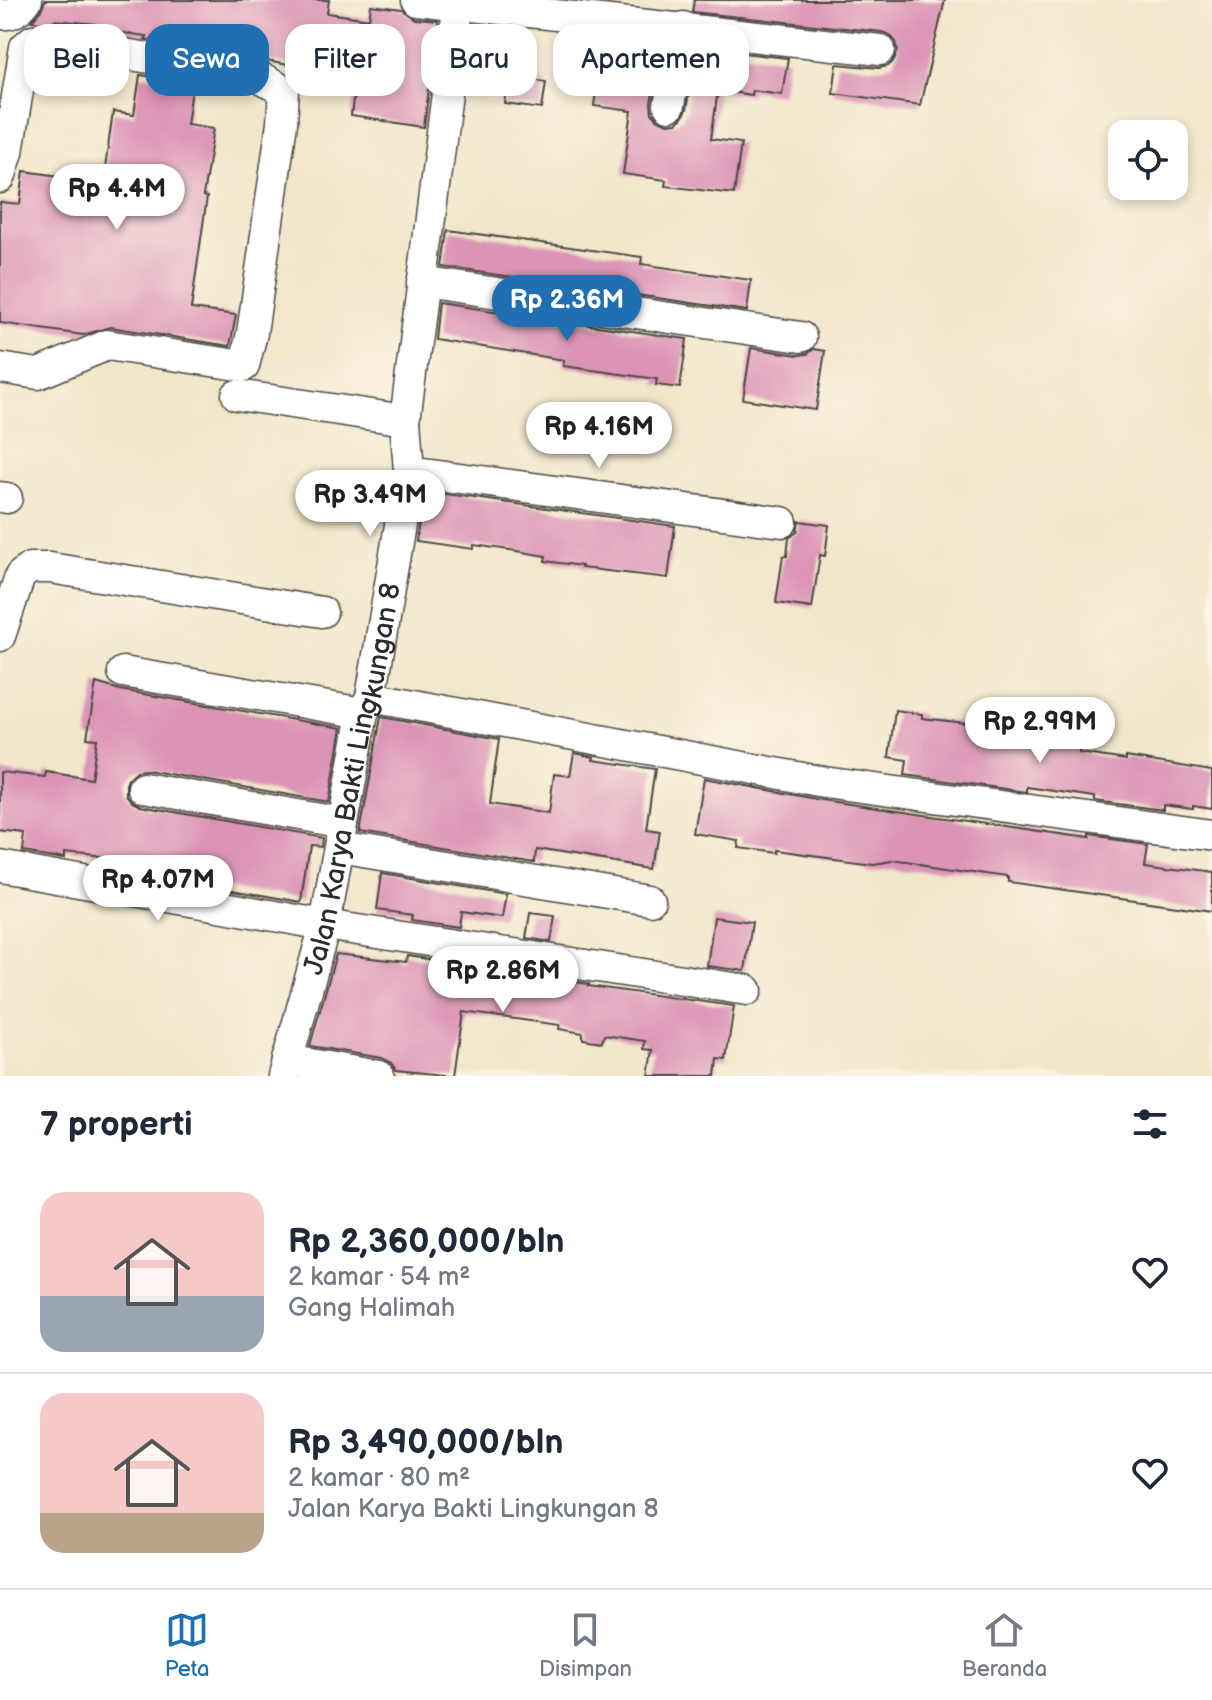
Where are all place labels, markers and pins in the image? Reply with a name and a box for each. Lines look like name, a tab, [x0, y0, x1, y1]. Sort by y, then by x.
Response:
pin: Rp 4.4M	[43, 164, 191, 232]
pin: Rp 2.36M	[484, 275, 650, 343]
pin: Rp 4.16M	[516, 402, 682, 470]
pin: Rp 3.49M	[287, 470, 453, 538]
pin: Rp 2.99M	[957, 697, 1123, 765]
pin: Rp 4.07M	[75, 855, 241, 923]
pin: Rp 2.86M	[420, 946, 586, 1014]

